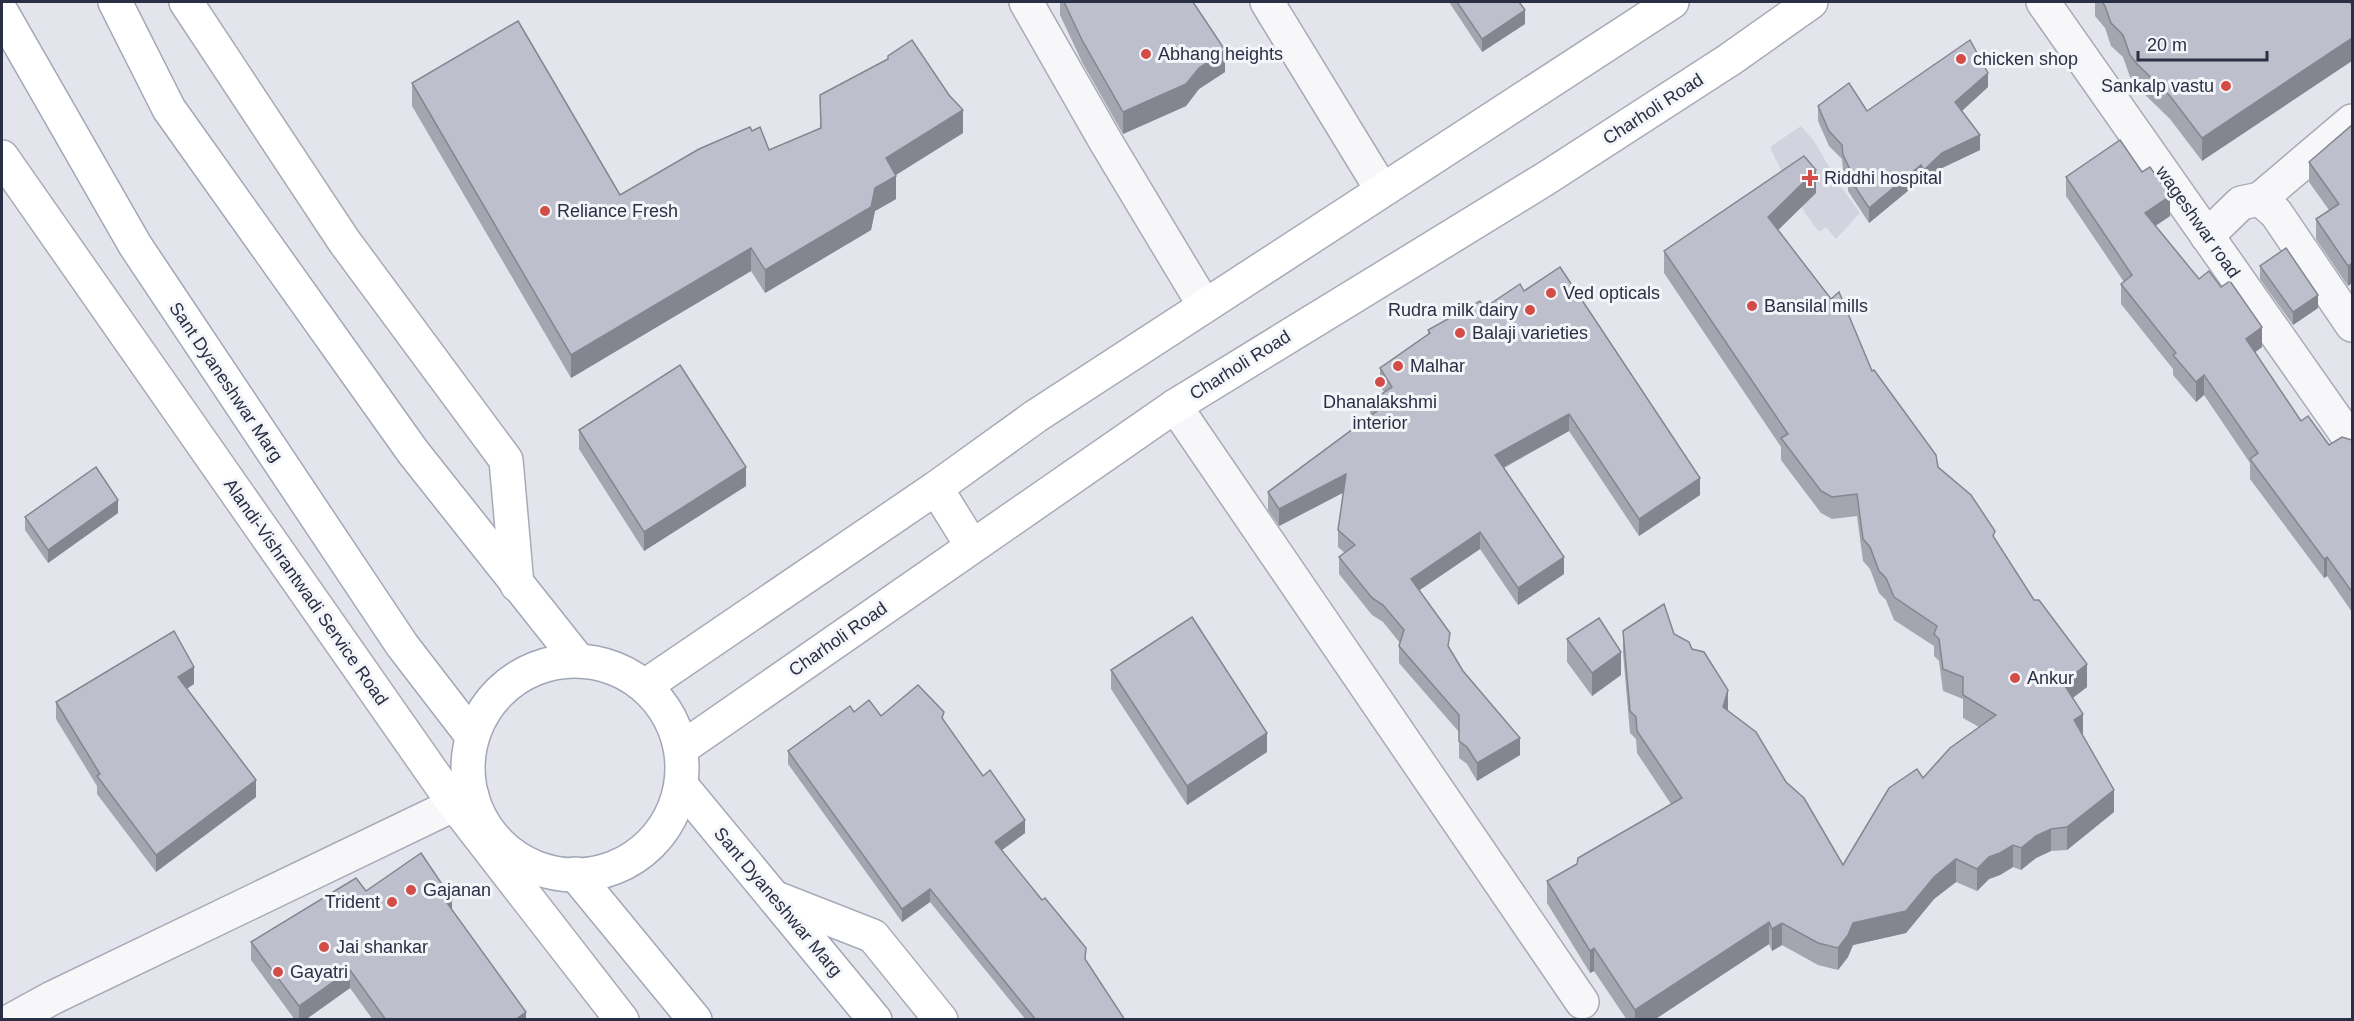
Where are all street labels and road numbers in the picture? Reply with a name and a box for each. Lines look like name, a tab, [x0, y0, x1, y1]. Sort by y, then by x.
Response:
street label: Charholi Road	[1599, 69, 1707, 149]
street label: wageshwar road	[2151, 161, 2244, 282]
street label: Sant Dyaneshwar Marg	[165, 298, 287, 466]
street label: Charholi Road	[1186, 326, 1294, 404]
street label: Alandi-Vishrantwadi Service Road	[220, 475, 392, 709]
street label: Charholi Road	[785, 598, 891, 680]
street label: Sant Dyaneshwar Marg	[710, 824, 846, 980]

